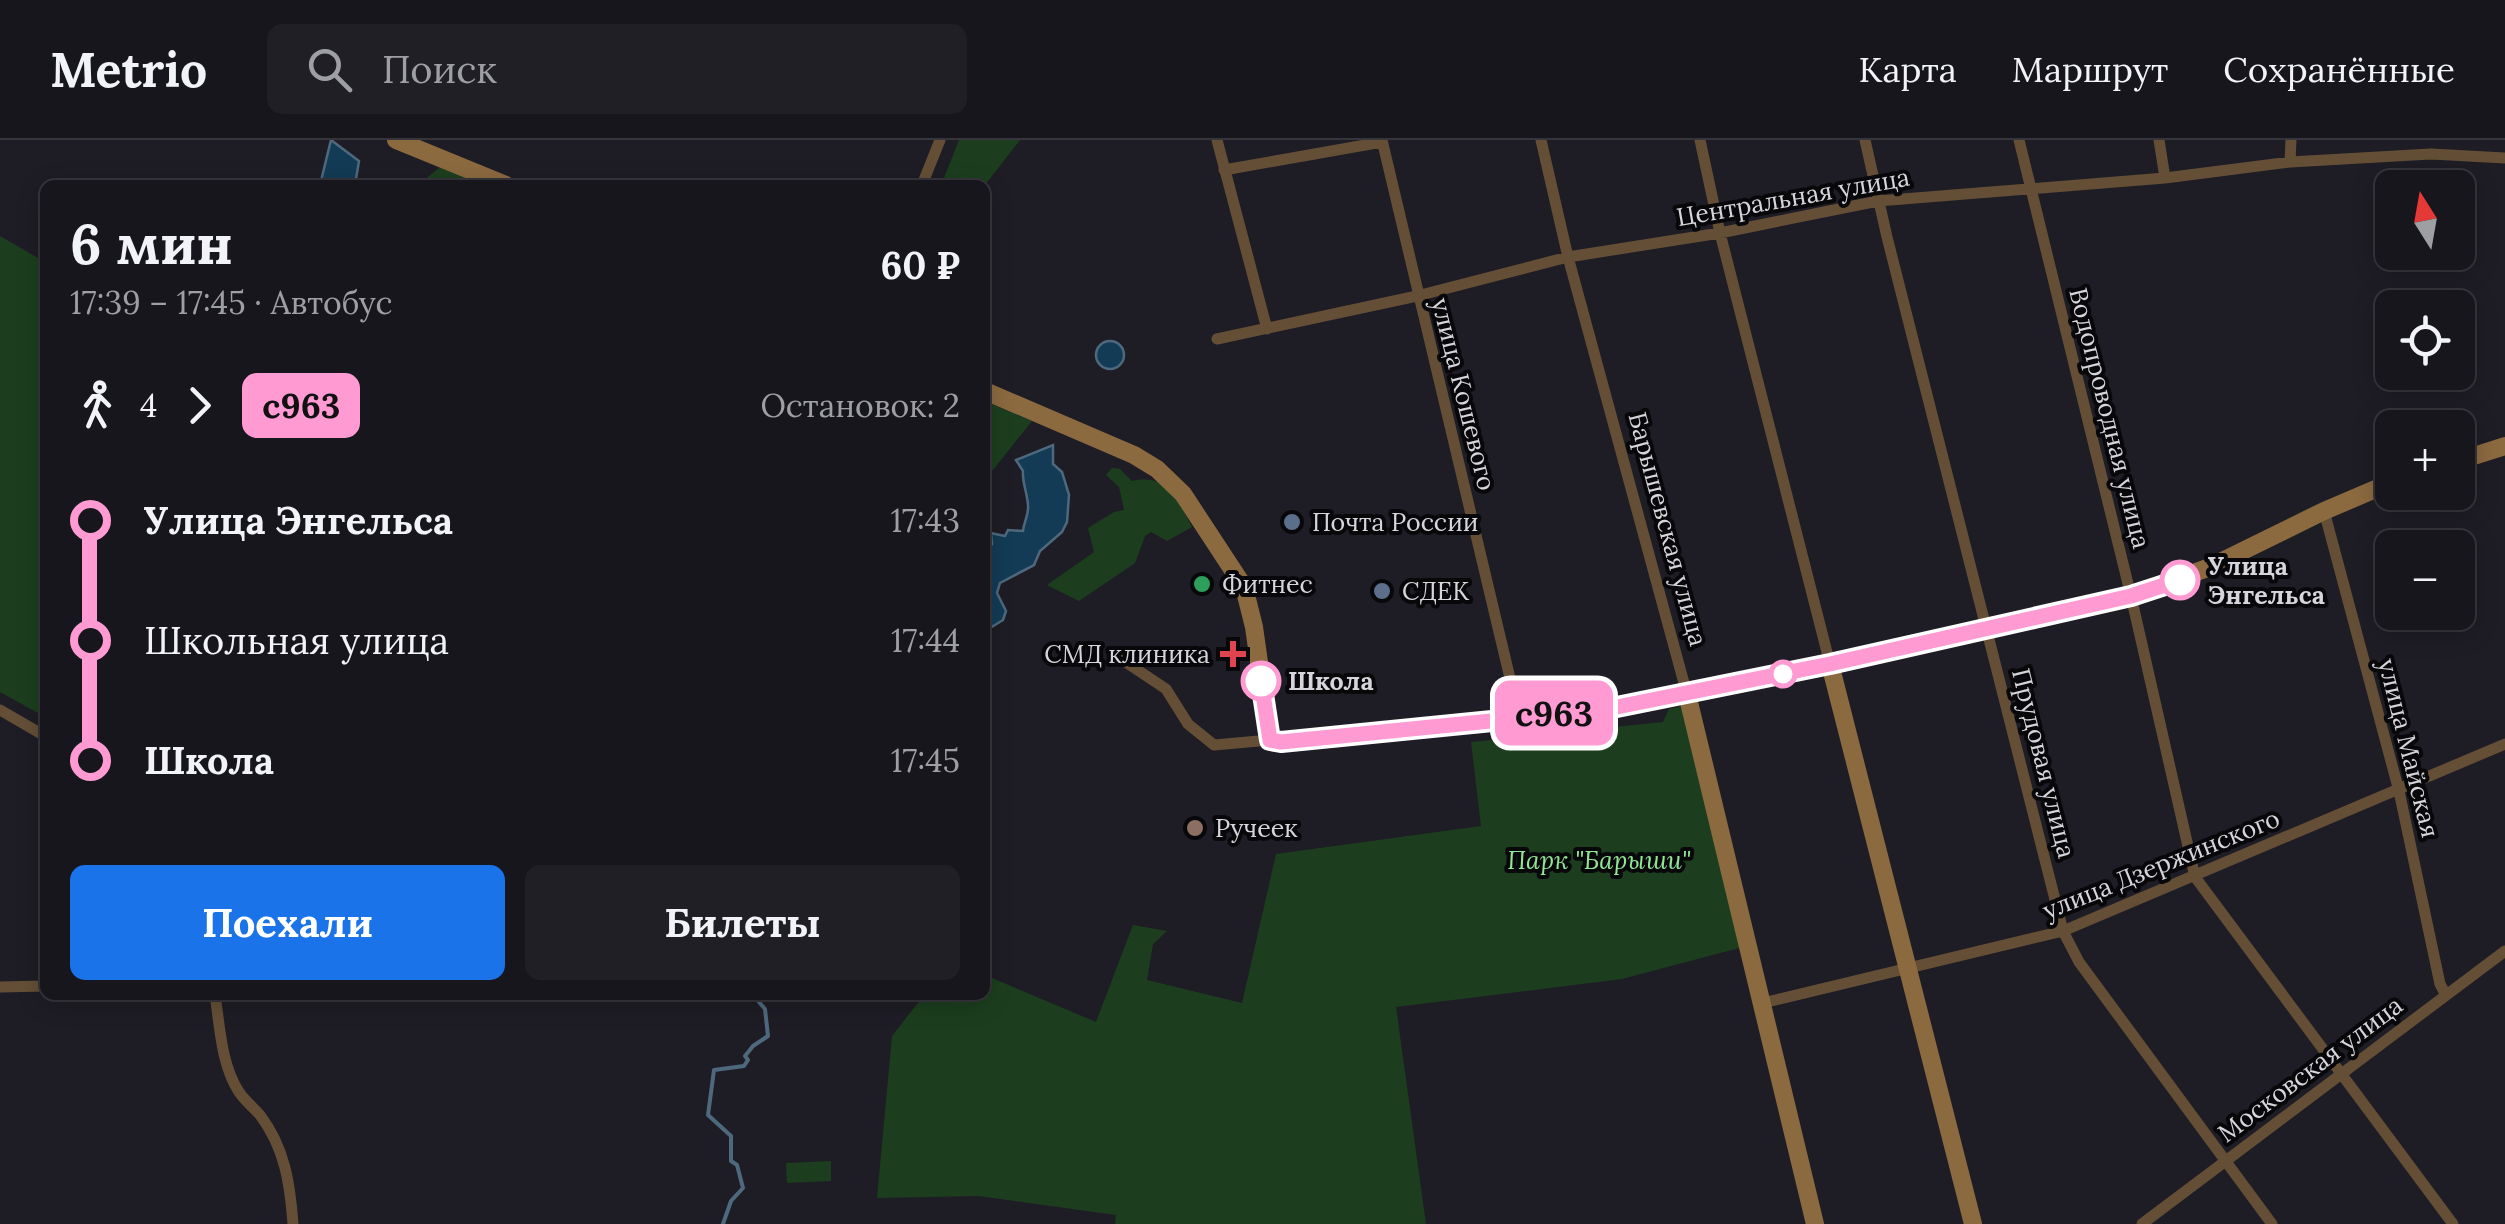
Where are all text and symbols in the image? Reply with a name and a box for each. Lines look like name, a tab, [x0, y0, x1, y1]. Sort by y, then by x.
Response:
search box	[267, 24, 967, 114]
text: Metrio	[50, 39, 207, 100]
icon: search	[302, 42, 357, 97]
text: Поиск	[382, 45, 497, 93]
text: Карта	[1859, 47, 1957, 92]
text: Маршрут	[2012, 47, 2168, 92]
text: Сохранённые	[2223, 47, 2455, 92]
street label: Центральная улица	[1674, 161, 1912, 233]
north arrow	[2375, 170, 2475, 270]
map controls	[2375, 170, 2475, 630]
text: 6 мин	[70, 209, 233, 279]
text: 60 ₽	[880, 241, 960, 289]
text: 17:39 – 17:45 · Автобус	[70, 282, 392, 323]
street label: Водопроводная улица	[2062, 284, 2158, 552]
button: locate	[2375, 290, 2475, 390]
street label: улица Кошевого	[1425, 294, 1503, 494]
icon: walk	[70, 378, 125, 433]
icon: forward	[172, 378, 227, 433]
text: с963	[262, 383, 340, 428]
text: 4	[140, 385, 157, 426]
text: Остановок: 2	[761, 385, 960, 426]
street label: Барышевская улица	[1621, 408, 1715, 650]
button: +	[2375, 410, 2475, 510]
text: Улица Энгельса	[144, 496, 453, 544]
text: 17:43	[890, 500, 960, 541]
place label: Почта России	[1312, 506, 1479, 538]
marker: Почта России	[1281, 511, 1303, 533]
button: −	[2375, 530, 2475, 630]
place label: Улица Энгельса	[2208, 550, 2325, 611]
marker: Улица Энгельса	[2161, 561, 2199, 599]
place label: Фитнес	[1222, 568, 1313, 600]
marker: Фитнес	[1191, 573, 1213, 595]
place label: СДЕК	[1402, 575, 1469, 607]
marker: СДЕК	[1371, 580, 1393, 602]
text: Школьная улица	[144, 616, 449, 664]
text: 17:44	[891, 620, 960, 661]
place label: СМД клиника	[1044, 638, 1210, 670]
marker: СМД клиника	[1220, 641, 1246, 667]
street label: улица Майская	[2371, 655, 2447, 841]
unlabelled marker	[1770, 661, 1796, 687]
marker: Школа	[1242, 662, 1280, 700]
place label: Школа	[1288, 665, 1373, 697]
street label: Прудовая улица	[2005, 665, 2083, 861]
line badge: с963	[1484, 680, 1624, 746]
text: с963	[1515, 691, 1593, 736]
text: Школа	[144, 736, 274, 784]
text: 17:45	[891, 740, 960, 781]
street label: улица Дзержинского	[2038, 802, 2284, 926]
place label: Ручеек	[1215, 812, 1298, 844]
marker: Ручеек	[1184, 817, 1206, 839]
park label: Парк "Барыши"	[1507, 844, 1691, 876]
button: Поехали	[70, 865, 505, 980]
button: Билеты	[525, 865, 960, 980]
street label: Московская улица	[2211, 989, 2409, 1149]

